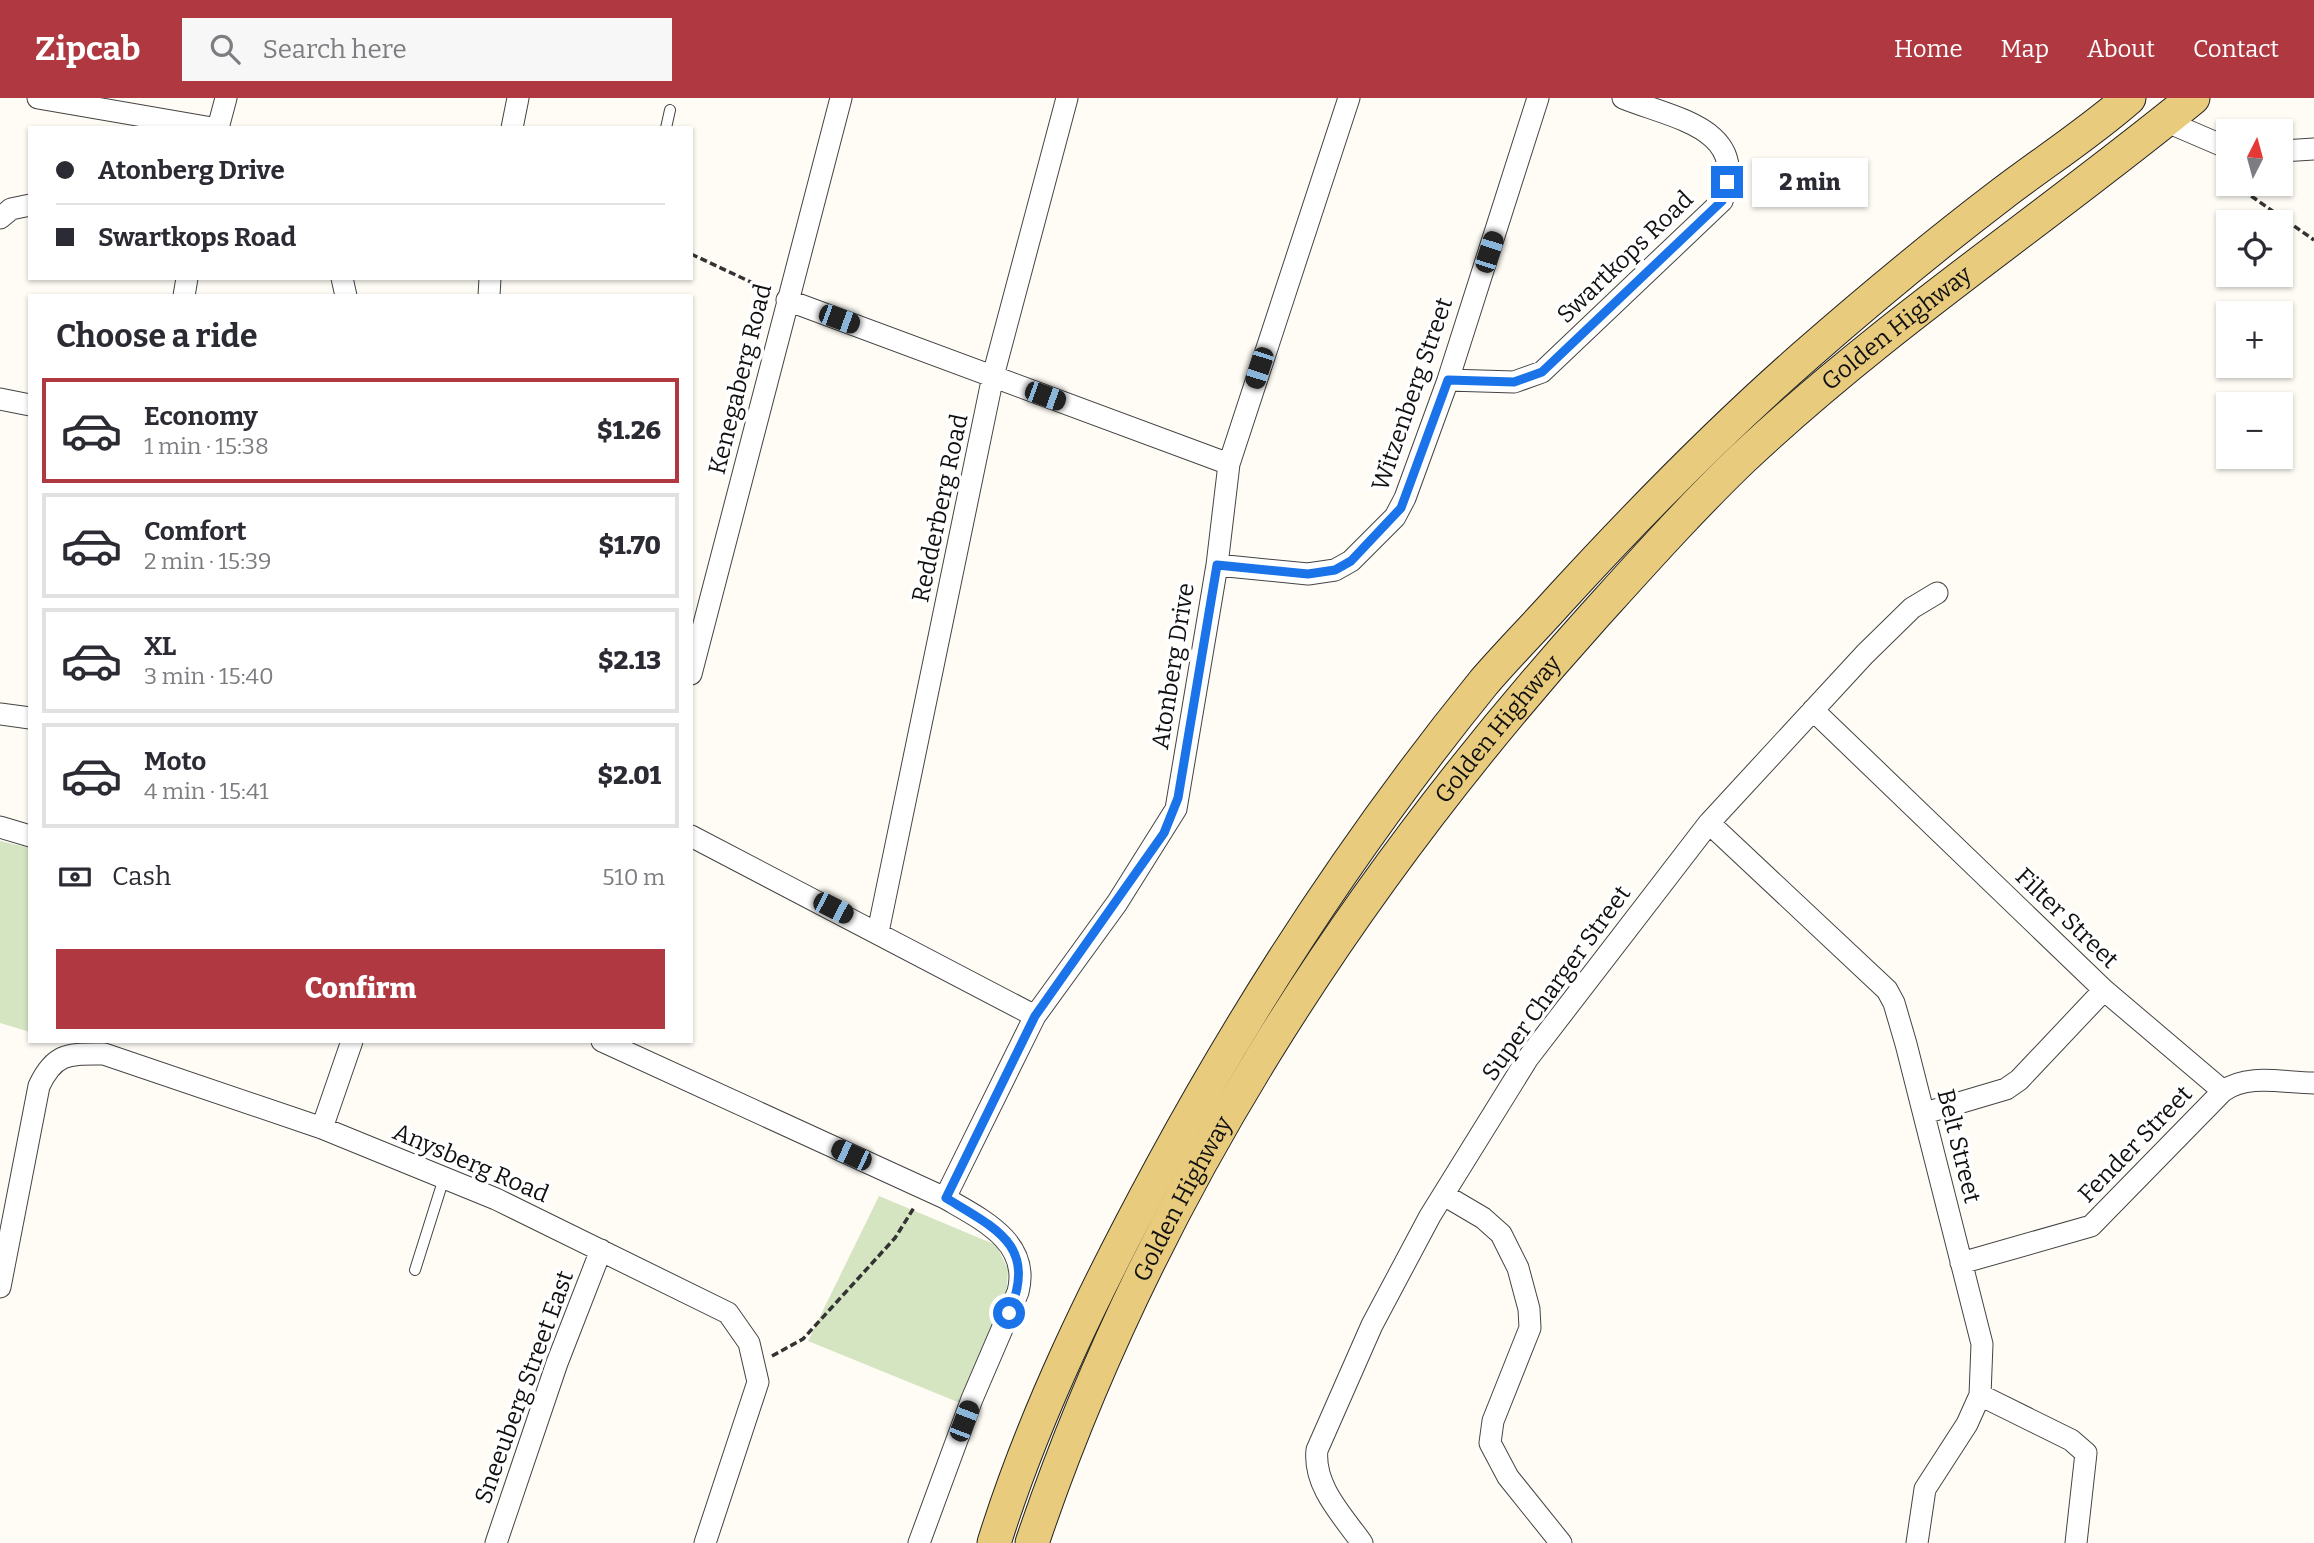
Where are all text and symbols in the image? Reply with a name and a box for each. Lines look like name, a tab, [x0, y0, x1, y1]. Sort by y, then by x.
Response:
search box	[182, 18, 672, 81]
text: Zipcab	[35, 29, 140, 69]
icon: search	[206, 30, 244, 68]
text: Search here	[262, 34, 407, 65]
text: Home	[1894, 35, 1963, 63]
text: Map	[2001, 35, 2049, 63]
text: About	[2087, 35, 2155, 63]
text: Contact	[2193, 35, 2279, 63]
north arrow	[2216, 119, 2292, 196]
map controls	[2216, 119, 2293, 469]
text: Atonberg Drive	[98, 155, 285, 186]
callout: 2 min	[1752, 158, 1867, 206]
route end	[1711, 166, 1743, 198]
text: 2 min	[1779, 168, 1841, 196]
street label: Swartkops Road	[1551, 185, 1699, 329]
button: locate	[2216, 210, 2293, 287]
text: Swartkops Road	[98, 222, 296, 253]
car	[1473, 229, 1506, 275]
street label: Golden Highway	[1816, 260, 1977, 396]
street label: Kenegaberg Road	[703, 281, 777, 477]
street label: Witzenberg Street	[1366, 293, 1458, 494]
button: +	[2216, 301, 2293, 378]
car	[816, 302, 863, 336]
text: Choose a ride	[56, 317, 257, 355]
car	[1243, 345, 1276, 391]
car	[1022, 379, 1069, 413]
button: −	[2216, 392, 2293, 469]
icon: car	[60, 399, 123, 462]
text: Economy	[144, 401, 258, 432]
street label: Redderberg Road	[906, 411, 974, 605]
text: $1.26	[597, 415, 661, 446]
text: 1 min · 15:38	[144, 432, 269, 460]
icon: car	[60, 514, 123, 577]
text: Comfort	[144, 516, 247, 547]
text: $1.70	[599, 530, 661, 561]
text: 2 min · 15:39	[144, 547, 272, 575]
street label: Atonberg Drive	[1146, 581, 1200, 751]
icon: car	[60, 629, 123, 692]
text: XL	[144, 631, 176, 662]
text: $2.13	[598, 645, 661, 676]
street label: Golden Highway	[1429, 649, 1567, 809]
text: 3 min · 15:40	[144, 662, 274, 690]
icon: car	[60, 744, 123, 807]
text: Moto	[144, 746, 206, 777]
text: $2.01	[597, 760, 661, 791]
text: 4 min · 15:41	[144, 777, 269, 805]
icon: cash	[56, 858, 94, 896]
text: Cash	[112, 861, 171, 892]
street label: Filter Street	[2010, 862, 2124, 974]
text: 510 m	[602, 863, 665, 891]
street label: Super Charger Street	[1476, 880, 1636, 1086]
car	[810, 889, 857, 927]
button: Confirm	[56, 949, 665, 1029]
street label: Fender Street	[2072, 1080, 2198, 1208]
street label: Belt Street	[1931, 1086, 1987, 1206]
street label: Golden Highway	[1127, 1111, 1238, 1286]
street label: Anysberg Road	[389, 1118, 553, 1208]
car	[828, 1137, 875, 1173]
street label: Sneeuberg Street East	[469, 1267, 579, 1507]
route start	[993, 1297, 1025, 1329]
car	[947, 1398, 982, 1444]

